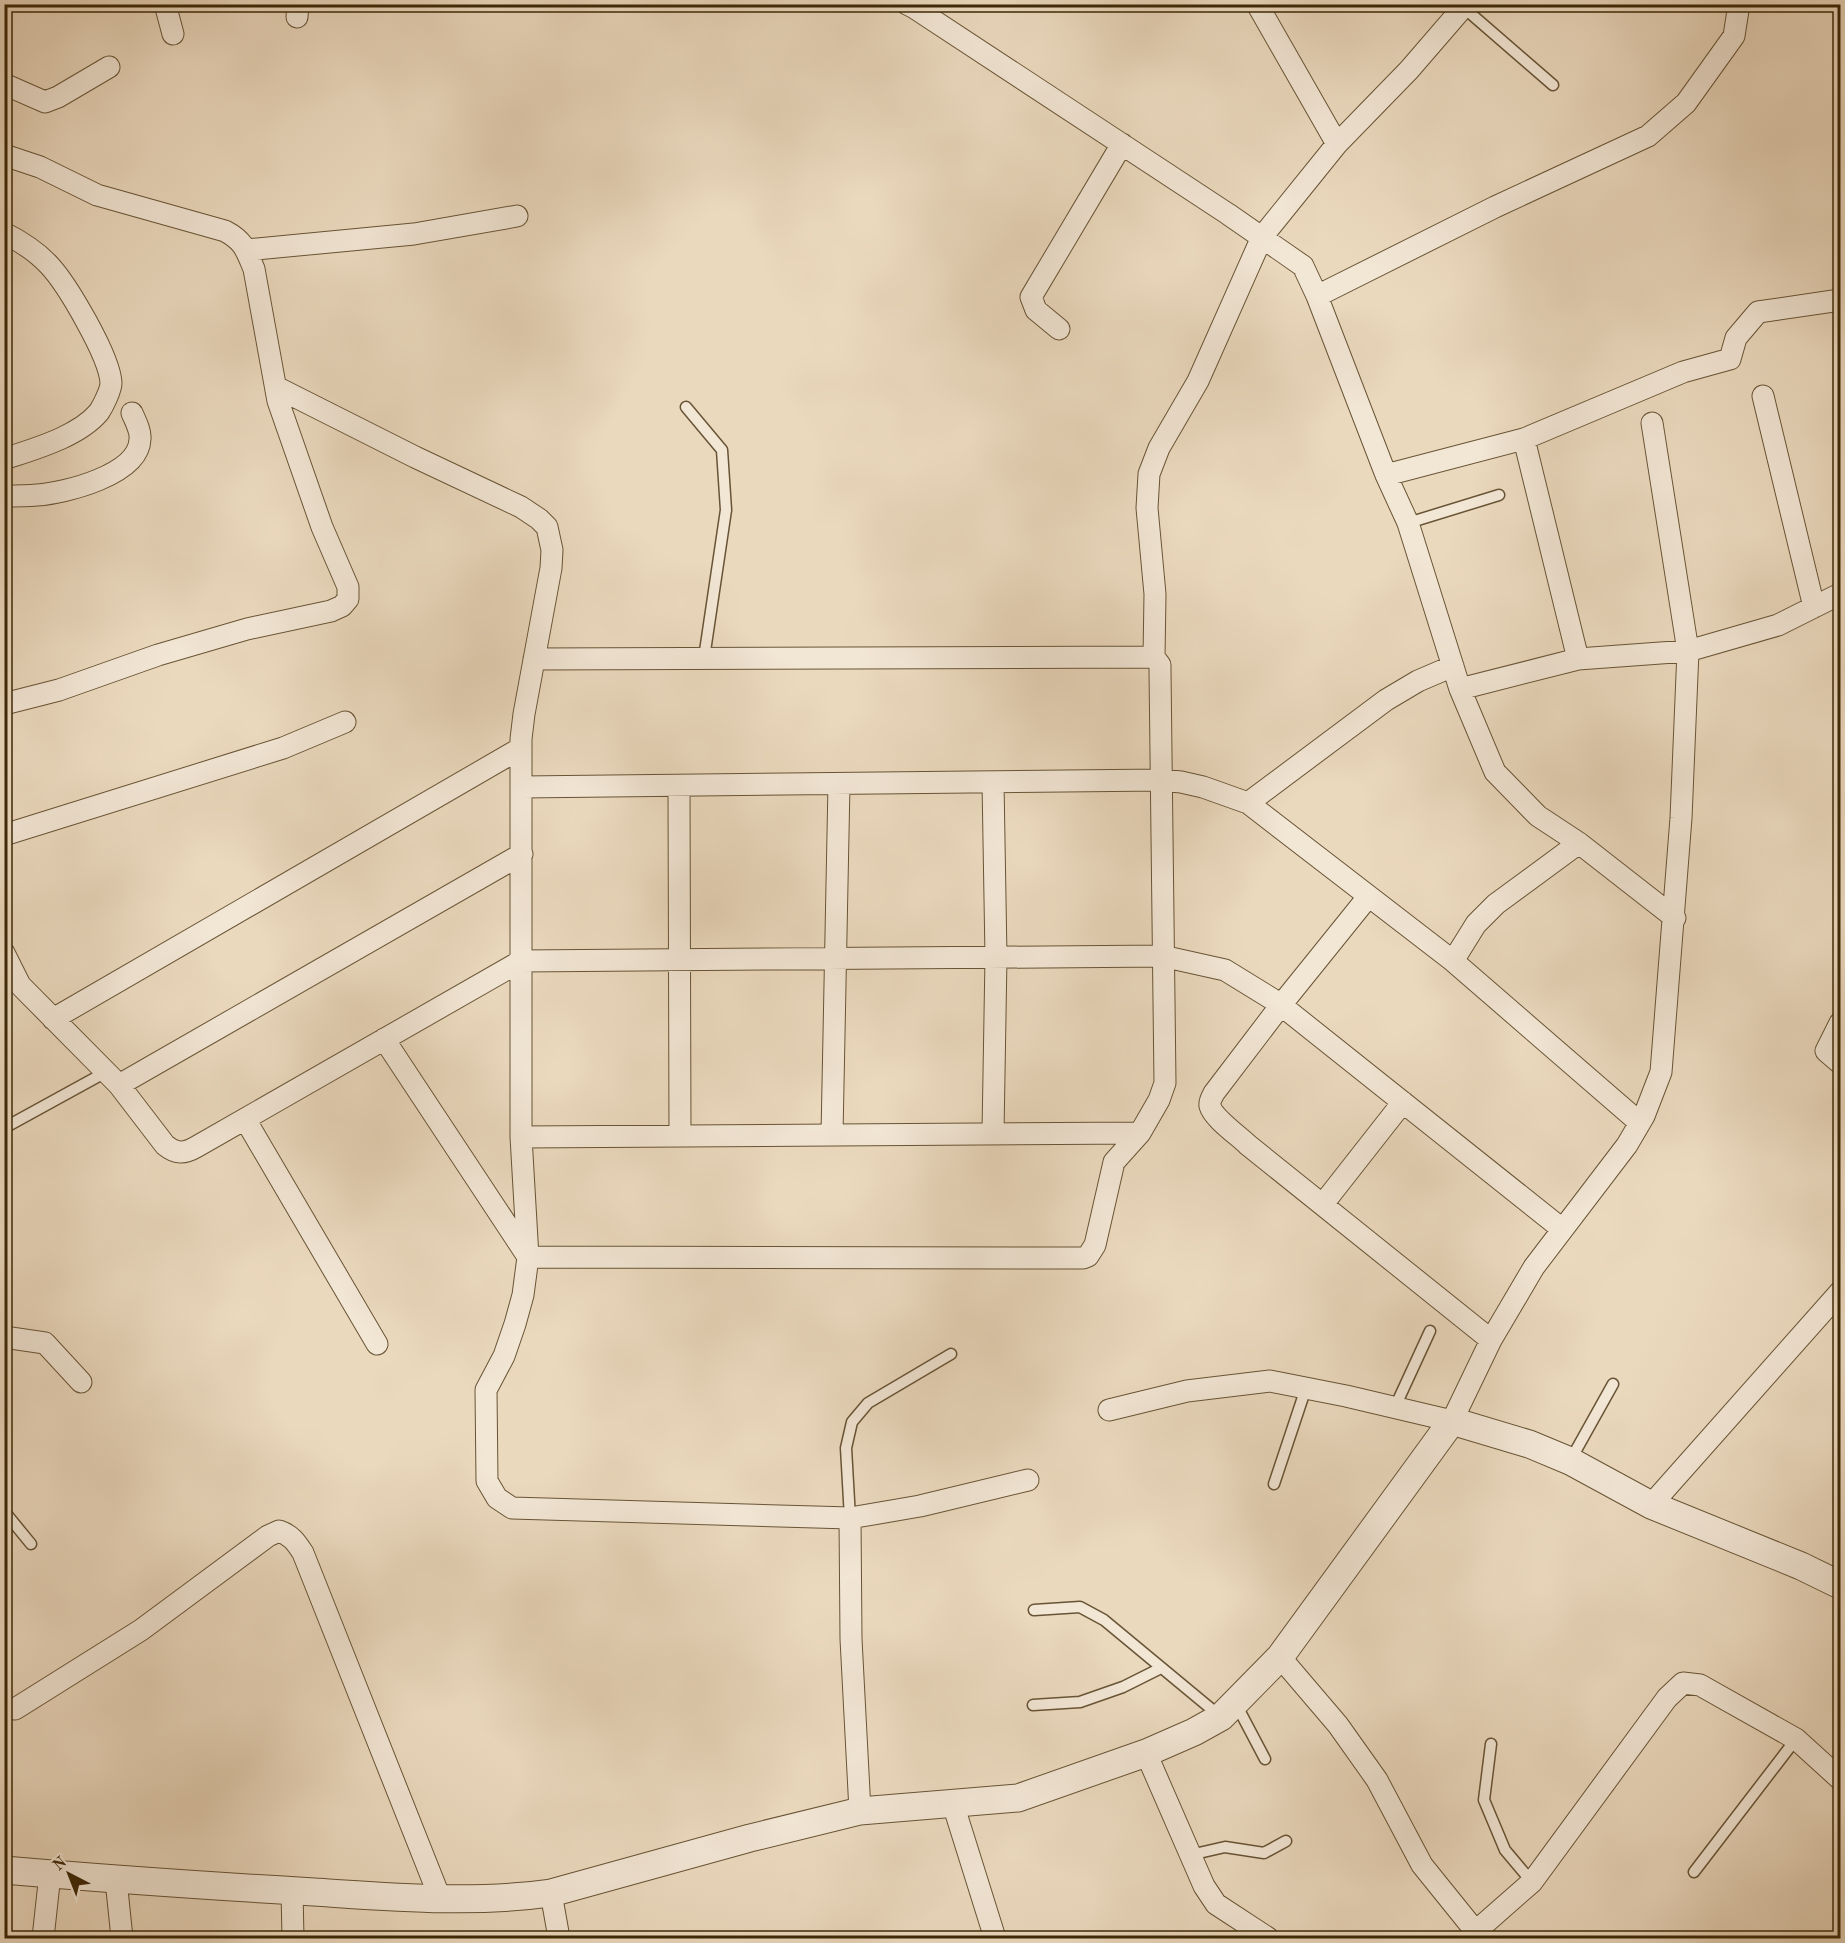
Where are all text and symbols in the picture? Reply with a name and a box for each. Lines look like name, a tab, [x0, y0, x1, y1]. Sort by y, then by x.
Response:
north arrow	[39, 1844, 99, 1904]
text: N	[50, 1854, 71, 1874]

